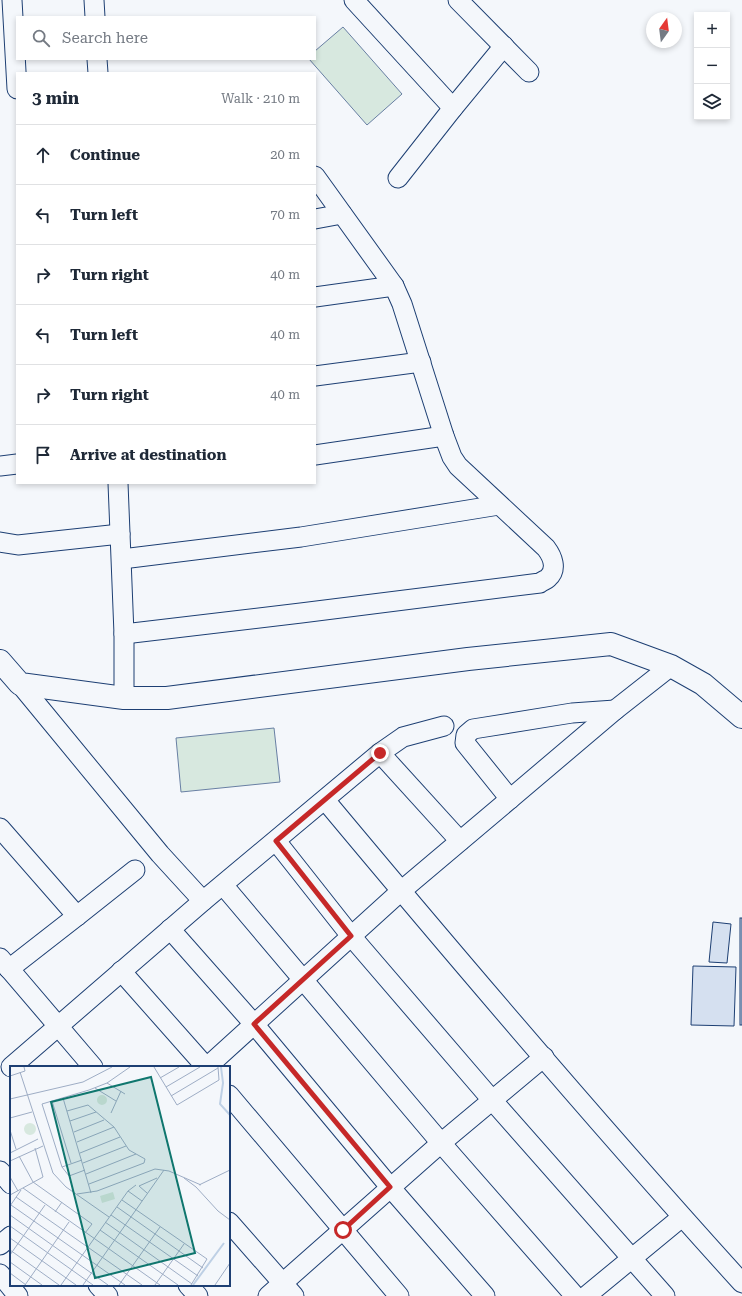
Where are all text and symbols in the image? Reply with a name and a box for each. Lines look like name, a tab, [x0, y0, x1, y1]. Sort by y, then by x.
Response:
north arrow	[646, 12, 682, 48]
map controls	[694, 12, 730, 120]
button: +	[694, 12, 730, 48]
search box	[16, 16, 316, 60]
icon: search	[30, 27, 52, 49]
text: Search here	[62, 29, 148, 47]
button: −	[694, 48, 730, 84]
button: layers	[694, 84, 730, 120]
text: 3 min	[32, 88, 79, 108]
text: Walk · 210 m	[221, 91, 300, 106]
icon: ahead	[32, 144, 54, 166]
text: Continue	[70, 146, 140, 164]
text: 20 m	[270, 147, 300, 162]
icon: left	[32, 204, 54, 226]
text: Turn left	[70, 206, 138, 224]
text: 70 m	[270, 207, 300, 222]
icon: right	[32, 264, 54, 286]
text: Turn right	[70, 266, 149, 284]
text: 40 m	[270, 267, 300, 282]
icon: left	[32, 324, 54, 346]
text: Turn left	[70, 326, 138, 344]
text: 40 m	[270, 327, 300, 342]
icon: right	[32, 384, 54, 406]
text: Turn right	[70, 386, 149, 404]
text: 40 m	[270, 387, 300, 402]
icon: arrive	[32, 444, 54, 466]
text: Arrive at destination	[70, 446, 226, 464]
route end	[371, 744, 389, 762]
inset map	[10, 1066, 230, 1286]
route start	[334, 1221, 352, 1239]

